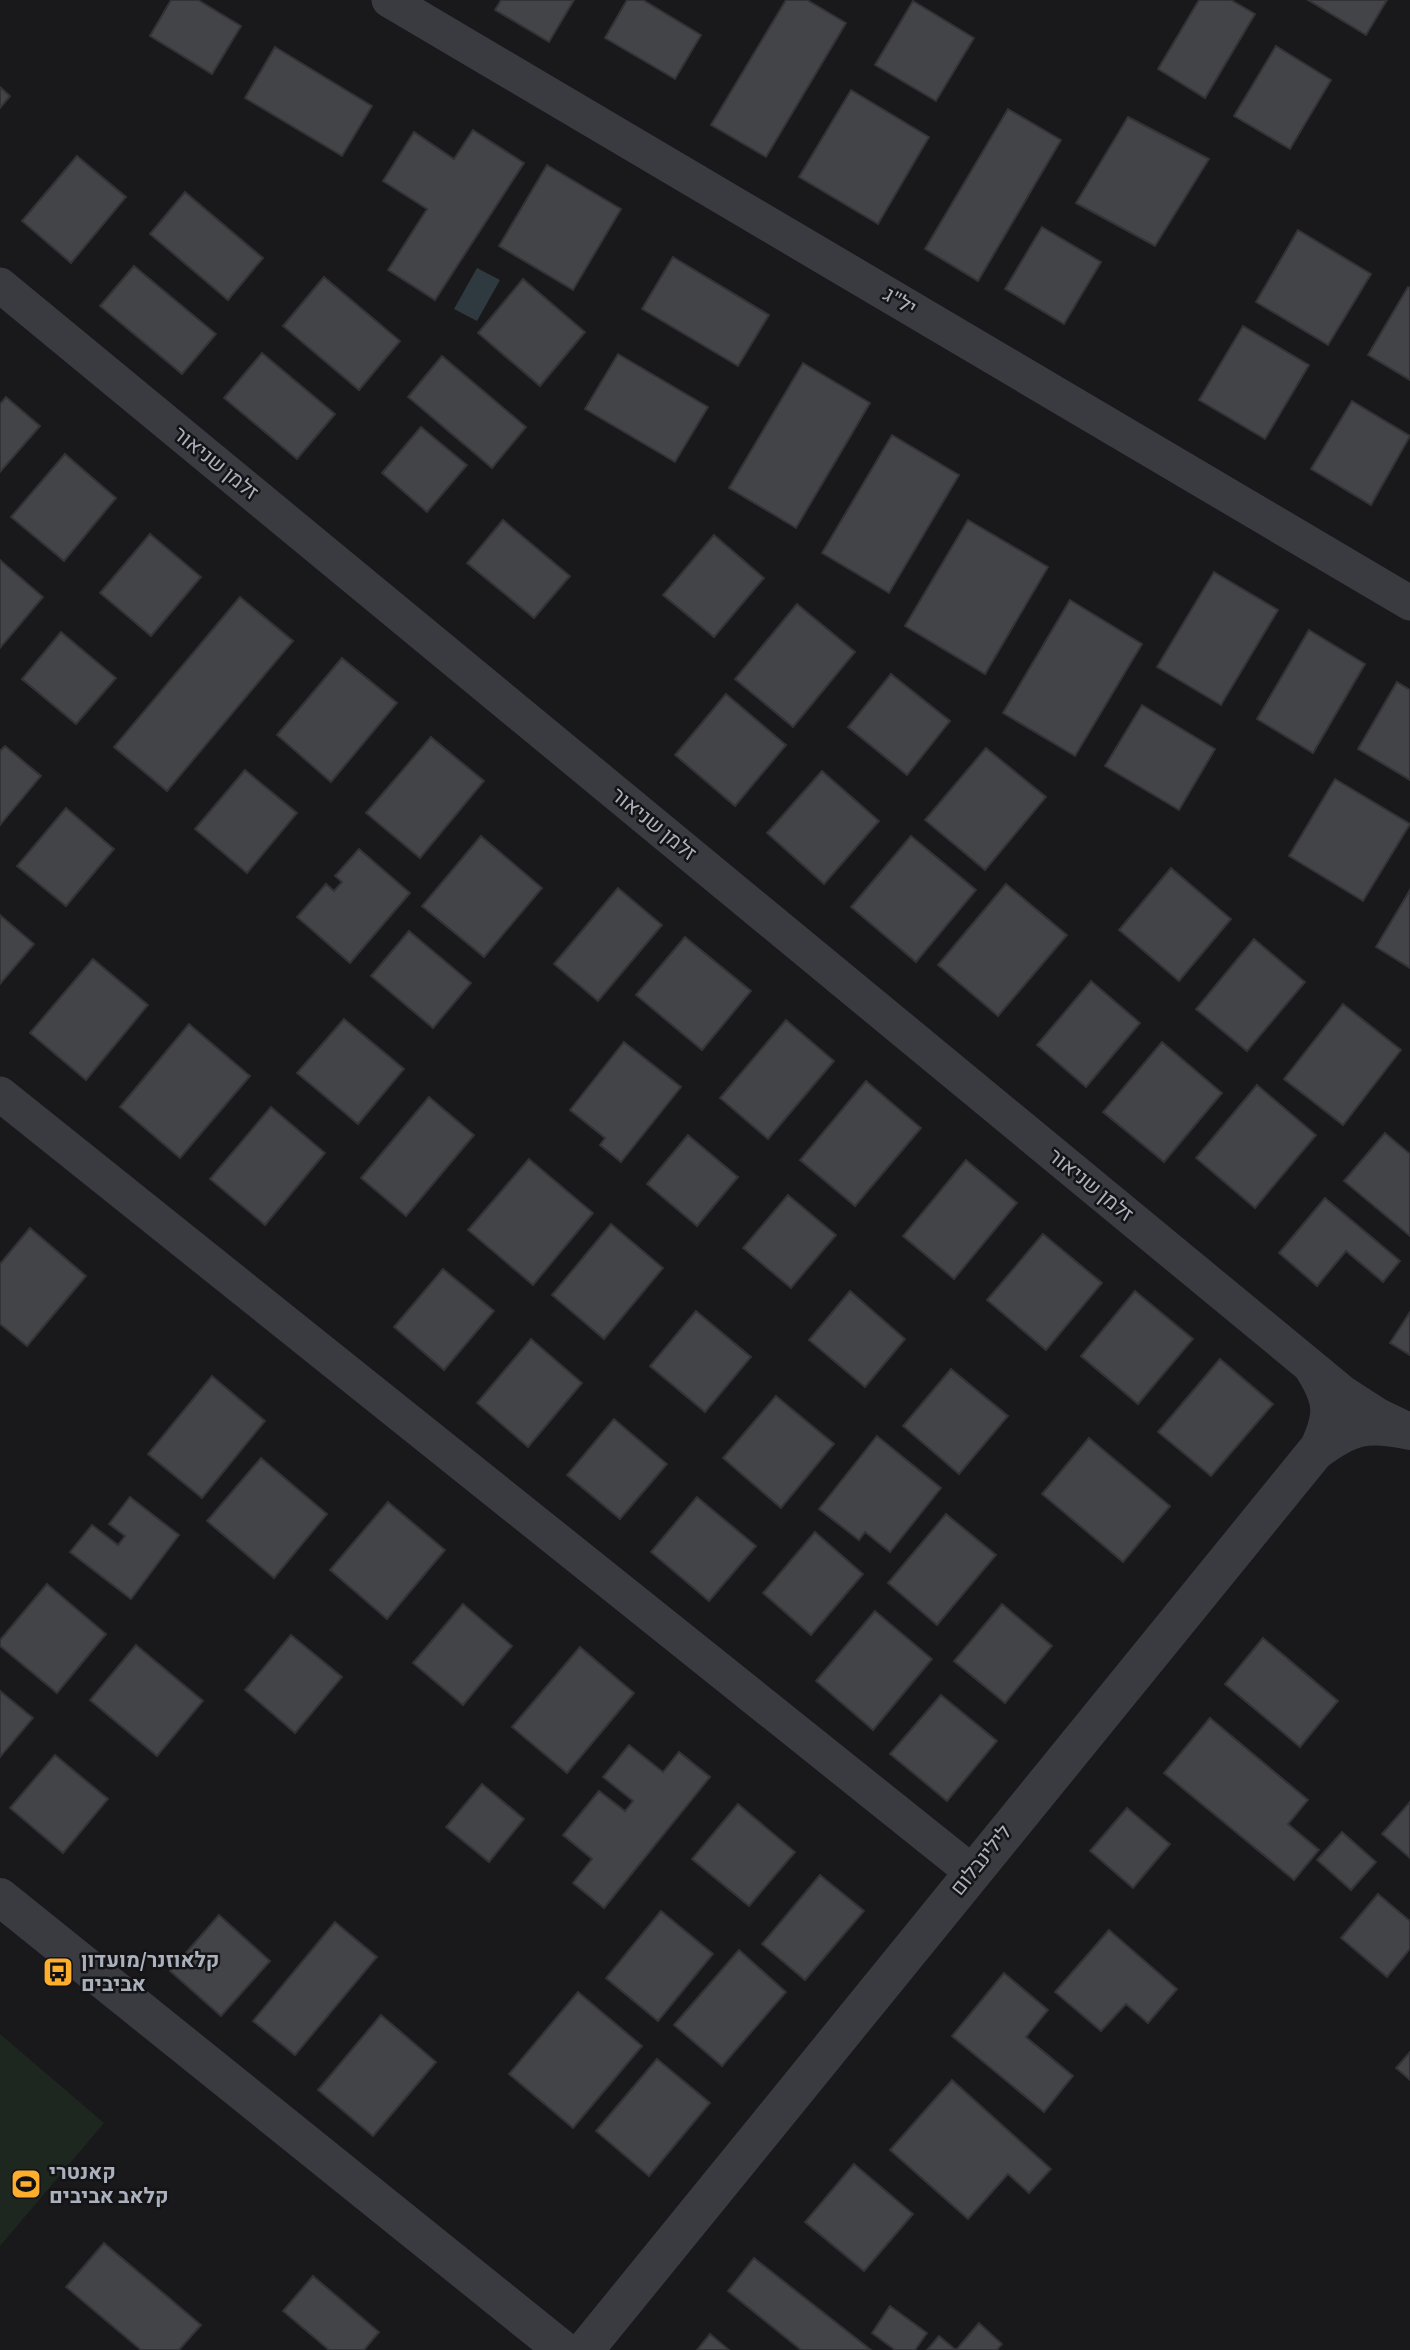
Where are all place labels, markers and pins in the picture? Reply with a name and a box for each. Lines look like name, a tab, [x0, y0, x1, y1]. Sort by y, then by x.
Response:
place label: קלאוזנר/מועדון אביבים	[81, 1945, 220, 1999]
bus stop icon: קלאוזנר/מועדון אביבים	[41, 1955, 75, 1989]
place label: קאנטרי קלאב אביבים	[49, 2157, 169, 2211]
sports icon: קאנטרי קלאב אביבים	[9, 2167, 43, 2201]

